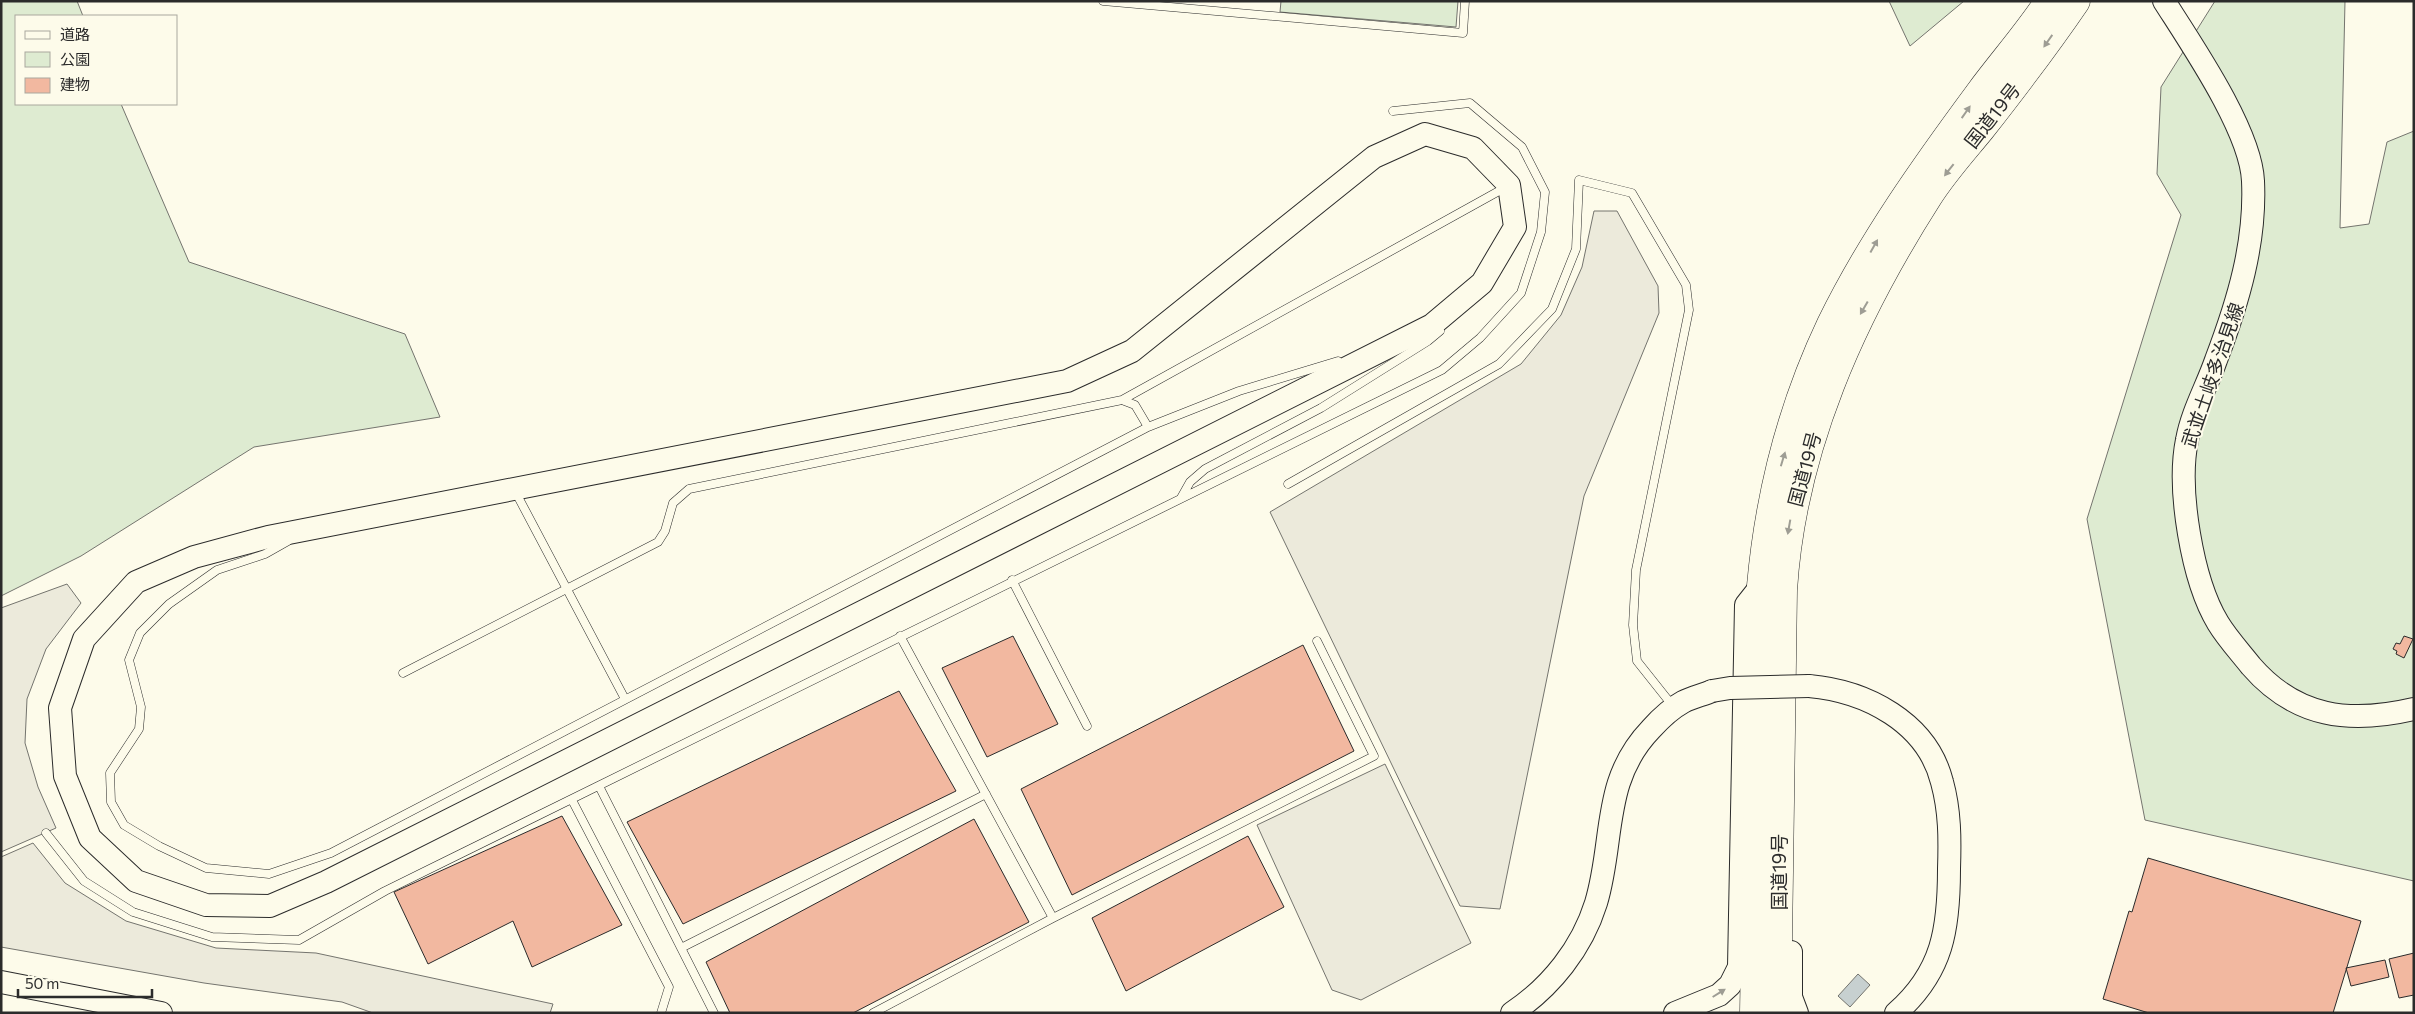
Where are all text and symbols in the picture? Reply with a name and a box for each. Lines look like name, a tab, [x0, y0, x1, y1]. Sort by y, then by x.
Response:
legend	[15, 15, 178, 105]
text: 道路	[60, 25, 90, 43]
one-way arrow	[2043, 34, 2053, 48]
text: 公園	[60, 50, 90, 68]
text: 建物	[60, 75, 90, 93]
street label: 国道19号	[1959, 78, 2025, 152]
one-way arrow	[1961, 105, 1971, 119]
one-way arrow	[1943, 163, 1954, 176]
one-way arrow	[1870, 239, 1878, 253]
street label: 武並土岐多治見線	[2176, 299, 2248, 451]
one-way arrow	[1859, 301, 1868, 314]
street label: 国道19号	[1783, 429, 1825, 509]
one-way arrow	[1779, 451, 1787, 466]
one-way arrow	[1785, 519, 1793, 535]
street label: 国道19号	[1767, 834, 1790, 910]
scale bar	[18, 966, 151, 998]
text: 50 m	[25, 974, 59, 992]
one-way arrow	[1712, 988, 1726, 998]

